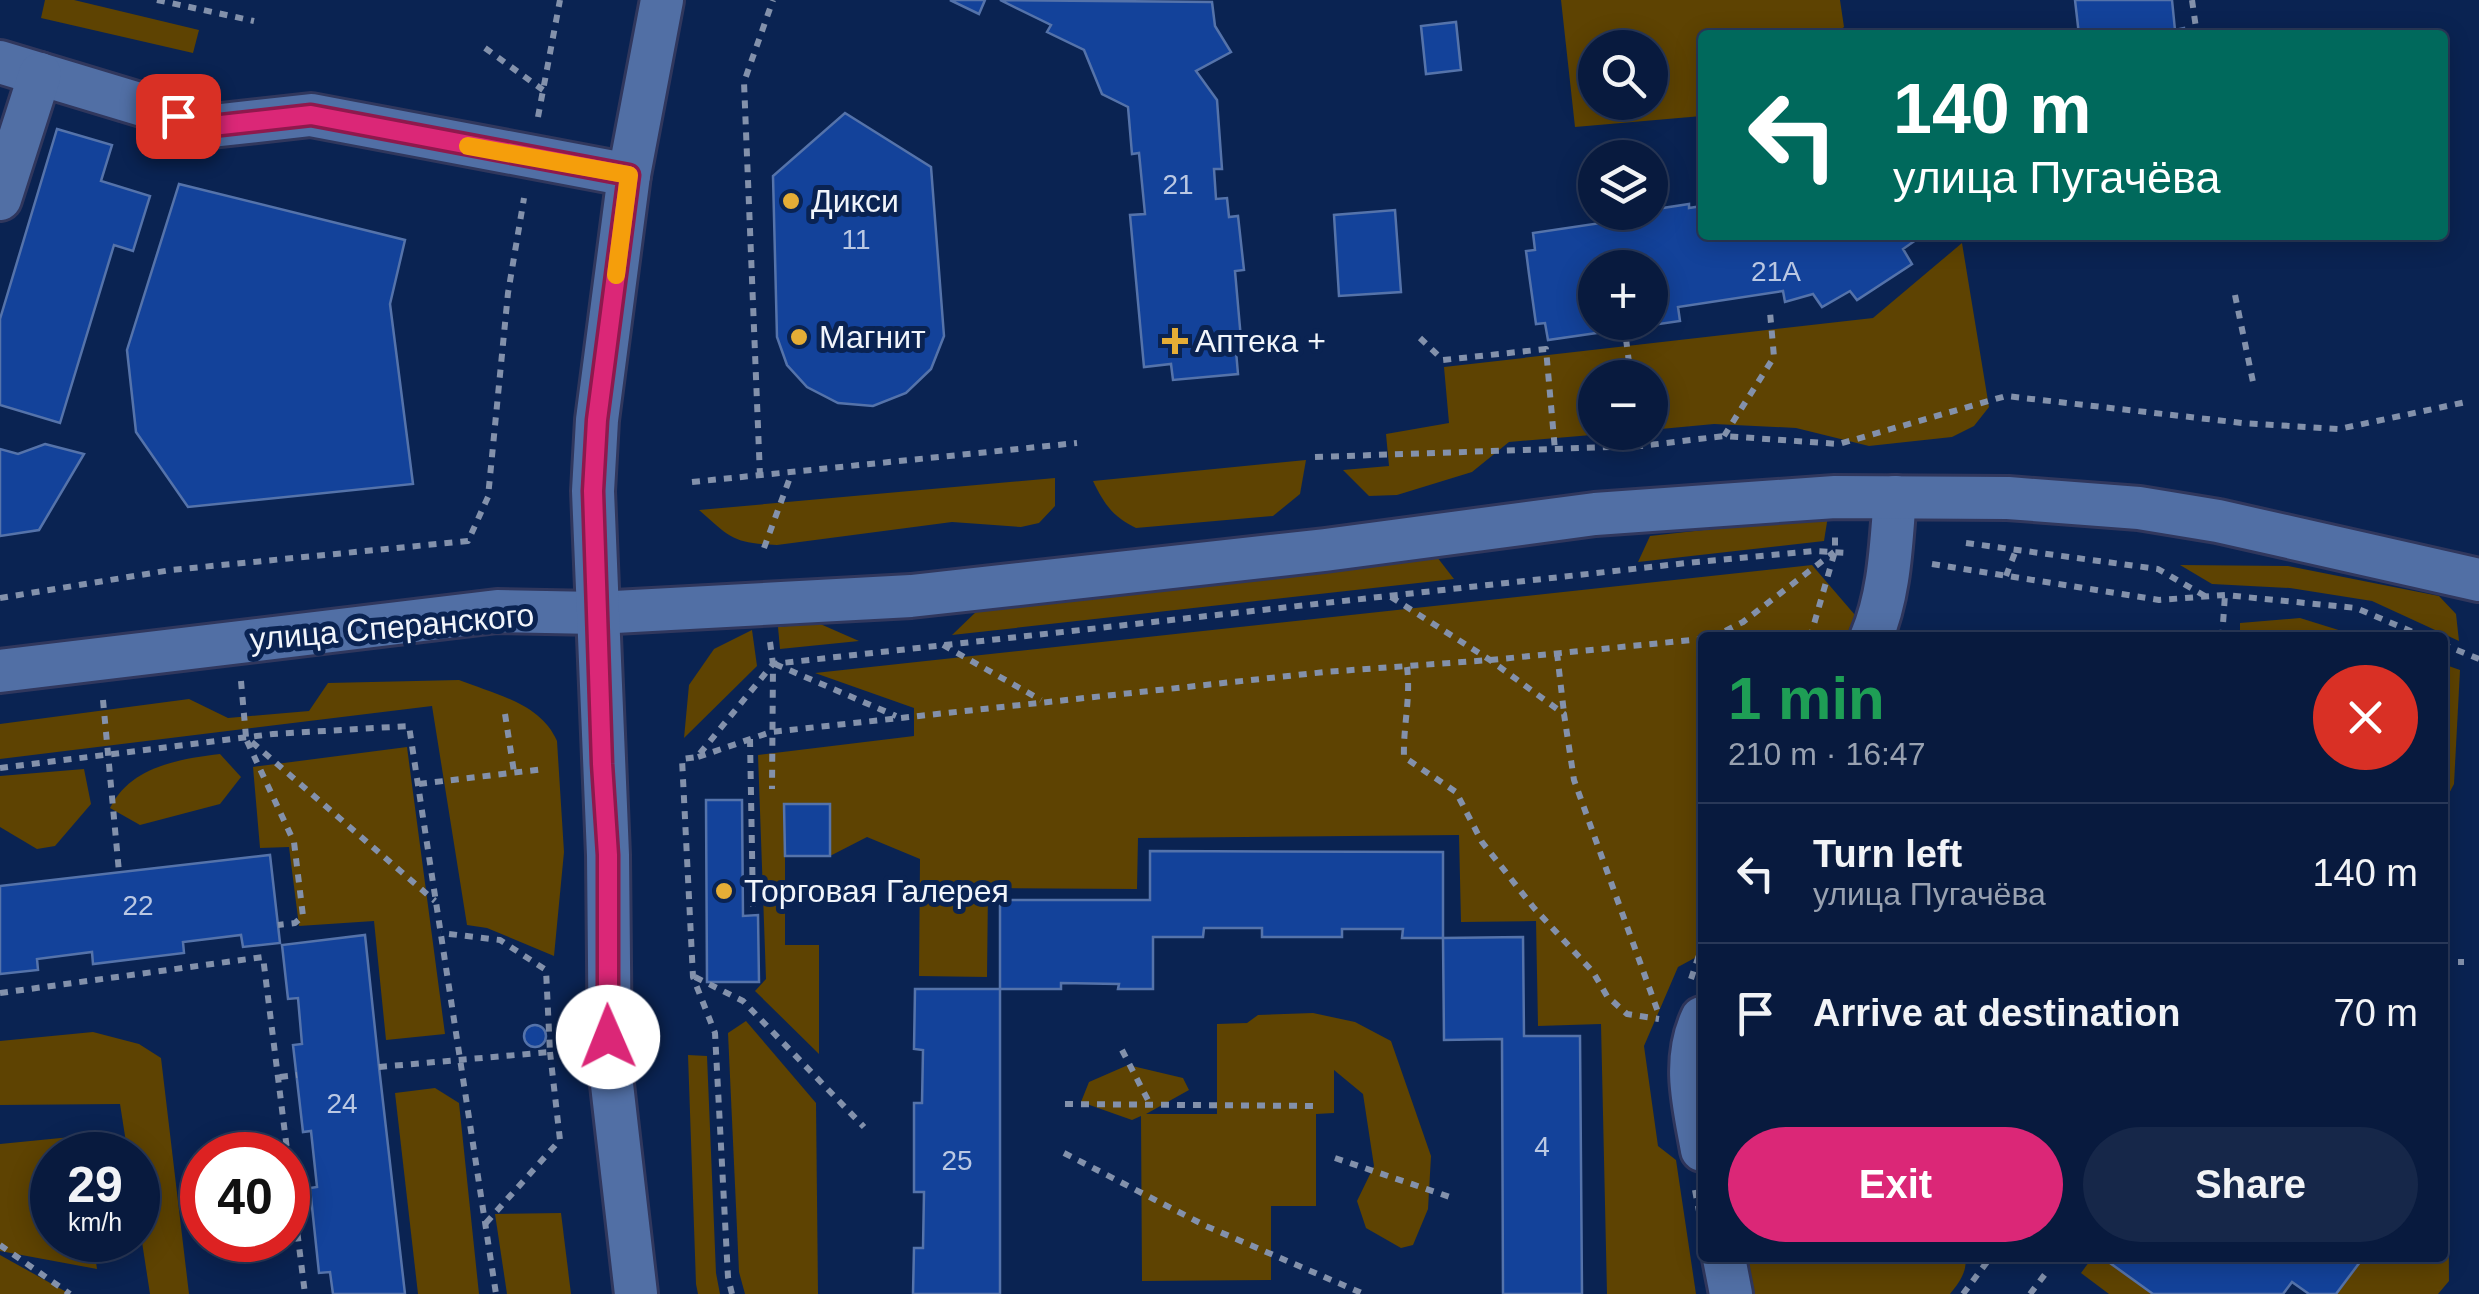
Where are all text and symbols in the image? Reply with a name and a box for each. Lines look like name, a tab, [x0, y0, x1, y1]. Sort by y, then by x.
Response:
map controls	[1578, 30, 1668, 450]
button: search	[1578, 30, 1668, 120]
icon: left	[1728, 70, 1858, 200]
text: 140 m	[1893, 70, 2091, 148]
pin	[136, 74, 221, 159]
icon: arrive	[151, 89, 206, 144]
button: layers	[1578, 140, 1668, 230]
text: улица Пугачёва	[1893, 152, 2220, 203]
house number: 21	[1162, 169, 1194, 200]
place label: Дикси	[811, 183, 899, 219]
marker: Дикси	[780, 190, 802, 212]
house number: 11	[841, 224, 871, 255]
button: +	[1578, 250, 1668, 340]
house number: 21А	[1751, 256, 1801, 287]
place label: Магнит	[819, 319, 926, 355]
place label: Аптека +	[1195, 323, 1326, 359]
marker: Магнит	[788, 326, 810, 348]
marker: Аптека +	[1164, 330, 1186, 352]
button: −	[1578, 360, 1668, 450]
street label: улица Сперанского	[248, 597, 536, 657]
text: 1 min	[1728, 665, 1885, 732]
button: close	[2313, 665, 2418, 770]
text: 210 m · 16:47	[1728, 736, 1925, 772]
text: Turn left	[1813, 833, 1962, 875]
icon: left	[1728, 846, 1783, 901]
text: 140 m	[2312, 852, 2418, 894]
place label: Торговая Галерея	[744, 873, 1009, 909]
text: улица Пугачёва	[1813, 876, 2046, 912]
marker: Торговая Галерея	[713, 880, 735, 902]
house number: 22	[122, 890, 154, 921]
position arrow	[556, 985, 660, 1089]
icon: arrive	[1728, 986, 1783, 1041]
text: Arrive at destination	[1813, 992, 2180, 1034]
text: 70 m	[2334, 992, 2418, 1034]
house number: 24	[326, 1088, 358, 1119]
button: Exit	[1728, 1127, 2063, 1242]
button: Share	[2083, 1127, 2418, 1242]
house number: 4	[1534, 1131, 1550, 1162]
speed limit sign: 40	[180, 1132, 310, 1262]
house number: 25	[941, 1145, 973, 1176]
text: 29	[67, 1157, 123, 1213]
text: km/h	[68, 1208, 122, 1236]

